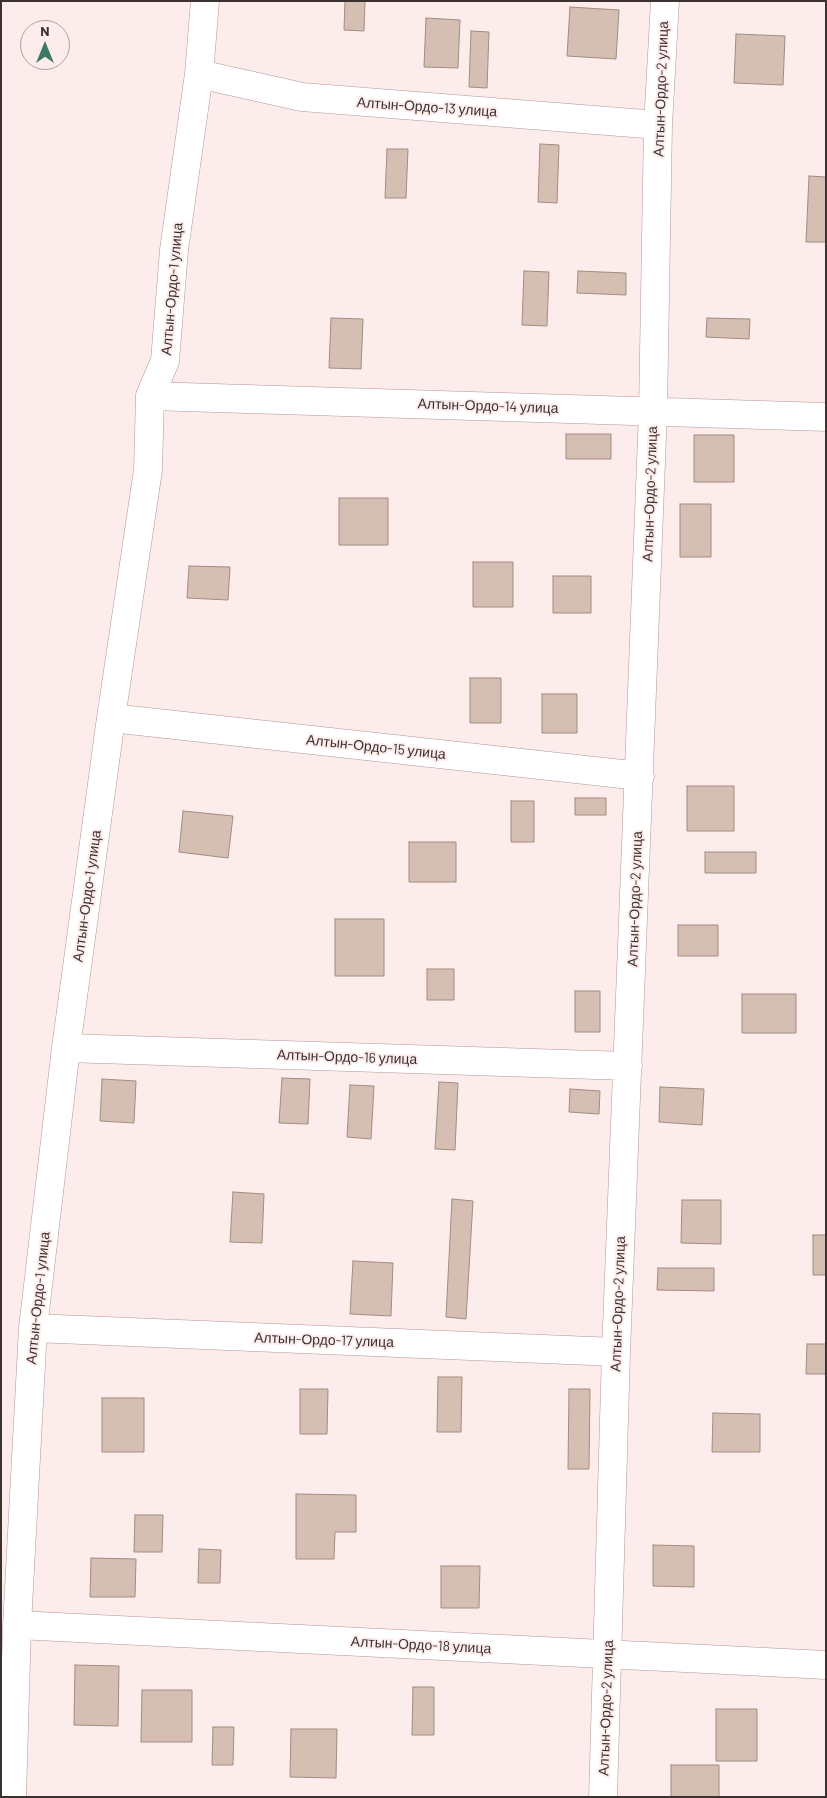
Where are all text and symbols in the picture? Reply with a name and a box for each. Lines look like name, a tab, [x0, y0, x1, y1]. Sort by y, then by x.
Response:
north arrow	[20, 20, 70, 70]
street label: Алтын-Ордо-2 улица	[650, 21, 672, 157]
text: N	[40, 22, 50, 39]
street label: Алтын-Ордо-13 улица	[356, 94, 498, 120]
street label: Алтын-Ордо-1 улица	[158, 222, 186, 356]
street label: Алтын-Ордо-14 улица	[417, 395, 559, 417]
street label: Алтын-Ордо-2 улица	[639, 426, 661, 562]
street label: Алтын-Ордо-15 улица	[305, 731, 447, 763]
street label: Алтын-Ордо-1 улица	[69, 829, 105, 963]
street label: Алтын-Ордо-2 улица	[624, 831, 646, 967]
street label: Алтын-Ордо-16 улица	[277, 1046, 417, 1068]
street label: Алтын-Ордо-1 улица	[23, 1231, 53, 1365]
street label: Алтын-Ордо-2 улица	[607, 1236, 629, 1372]
street label: Алтын-Ордо-17 улица	[254, 1329, 394, 1351]
street label: Алтын-Ордо-18 улица	[350, 1633, 492, 1657]
street label: Алтын-Ордо-2 улица	[595, 1640, 617, 1776]

